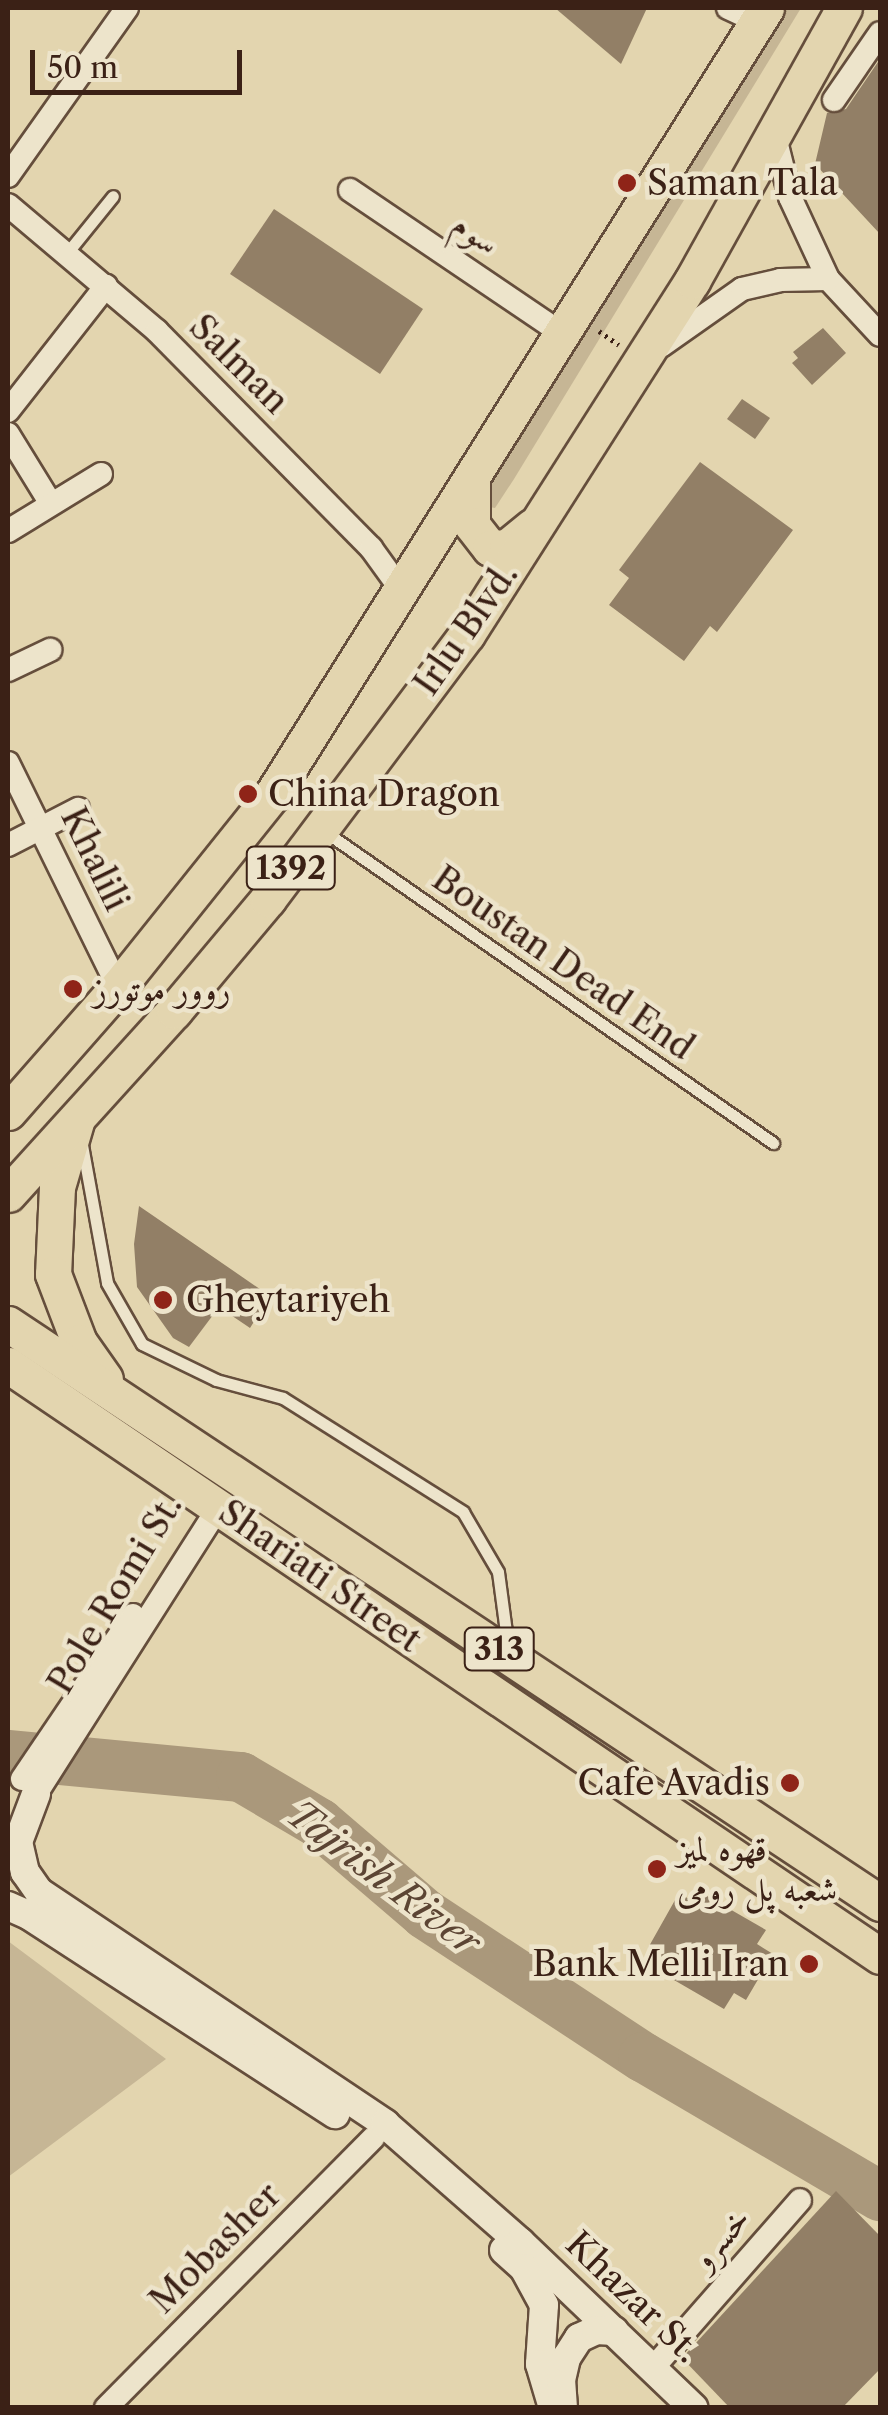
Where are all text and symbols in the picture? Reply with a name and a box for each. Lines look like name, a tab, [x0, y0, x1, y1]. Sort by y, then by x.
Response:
scale bar	[35, 30, 248, 92]
text: 50 m	[47, 49, 118, 86]
place label: Saman Tala	[647, 162, 839, 204]
marker: Saman Tala	[616, 172, 638, 194]
street label: سوم	[444, 202, 508, 264]
street label: Salman	[181, 306, 297, 422]
street label: Irlu Blvd.	[405, 555, 527, 703]
place label: China Dragon	[268, 773, 500, 815]
marker: China Dragon	[237, 783, 259, 805]
street label: Khalili	[52, 800, 138, 918]
road number: 1392	[244, 841, 338, 895]
street label: Boustan Dead End	[424, 857, 702, 1069]
place label: روور موتورز	[93, 968, 231, 1010]
marker: روور موتورز	[62, 978, 84, 1000]
place label: Gheytariyeh	[186, 1279, 390, 1321]
marker: Gheytariyeh	[150, 1287, 176, 1313]
street label: Pole Romi St.	[39, 1487, 191, 1701]
street label: Shariati Street	[211, 1491, 429, 1661]
road number: 313	[462, 1622, 536, 1676]
place label: Cafe Avadis	[576, 1762, 770, 1804]
marker: Cafe Avadis	[779, 1772, 801, 1794]
water label: Tajrish River	[279, 1791, 489, 1965]
place label: قهوه لمیز شعبه پل رومی	[677, 1828, 837, 1910]
marker: قهوه لمیز شعبه پل رومی	[646, 1858, 668, 1880]
place label: Bank Melli Iran	[532, 1943, 789, 1985]
marker: Bank Melli Iran	[798, 1953, 820, 1975]
street label: Mobasher	[141, 2174, 289, 2322]
street label: خسرو	[681, 2198, 759, 2278]
street label: Khazar St.	[557, 2223, 709, 2371]

